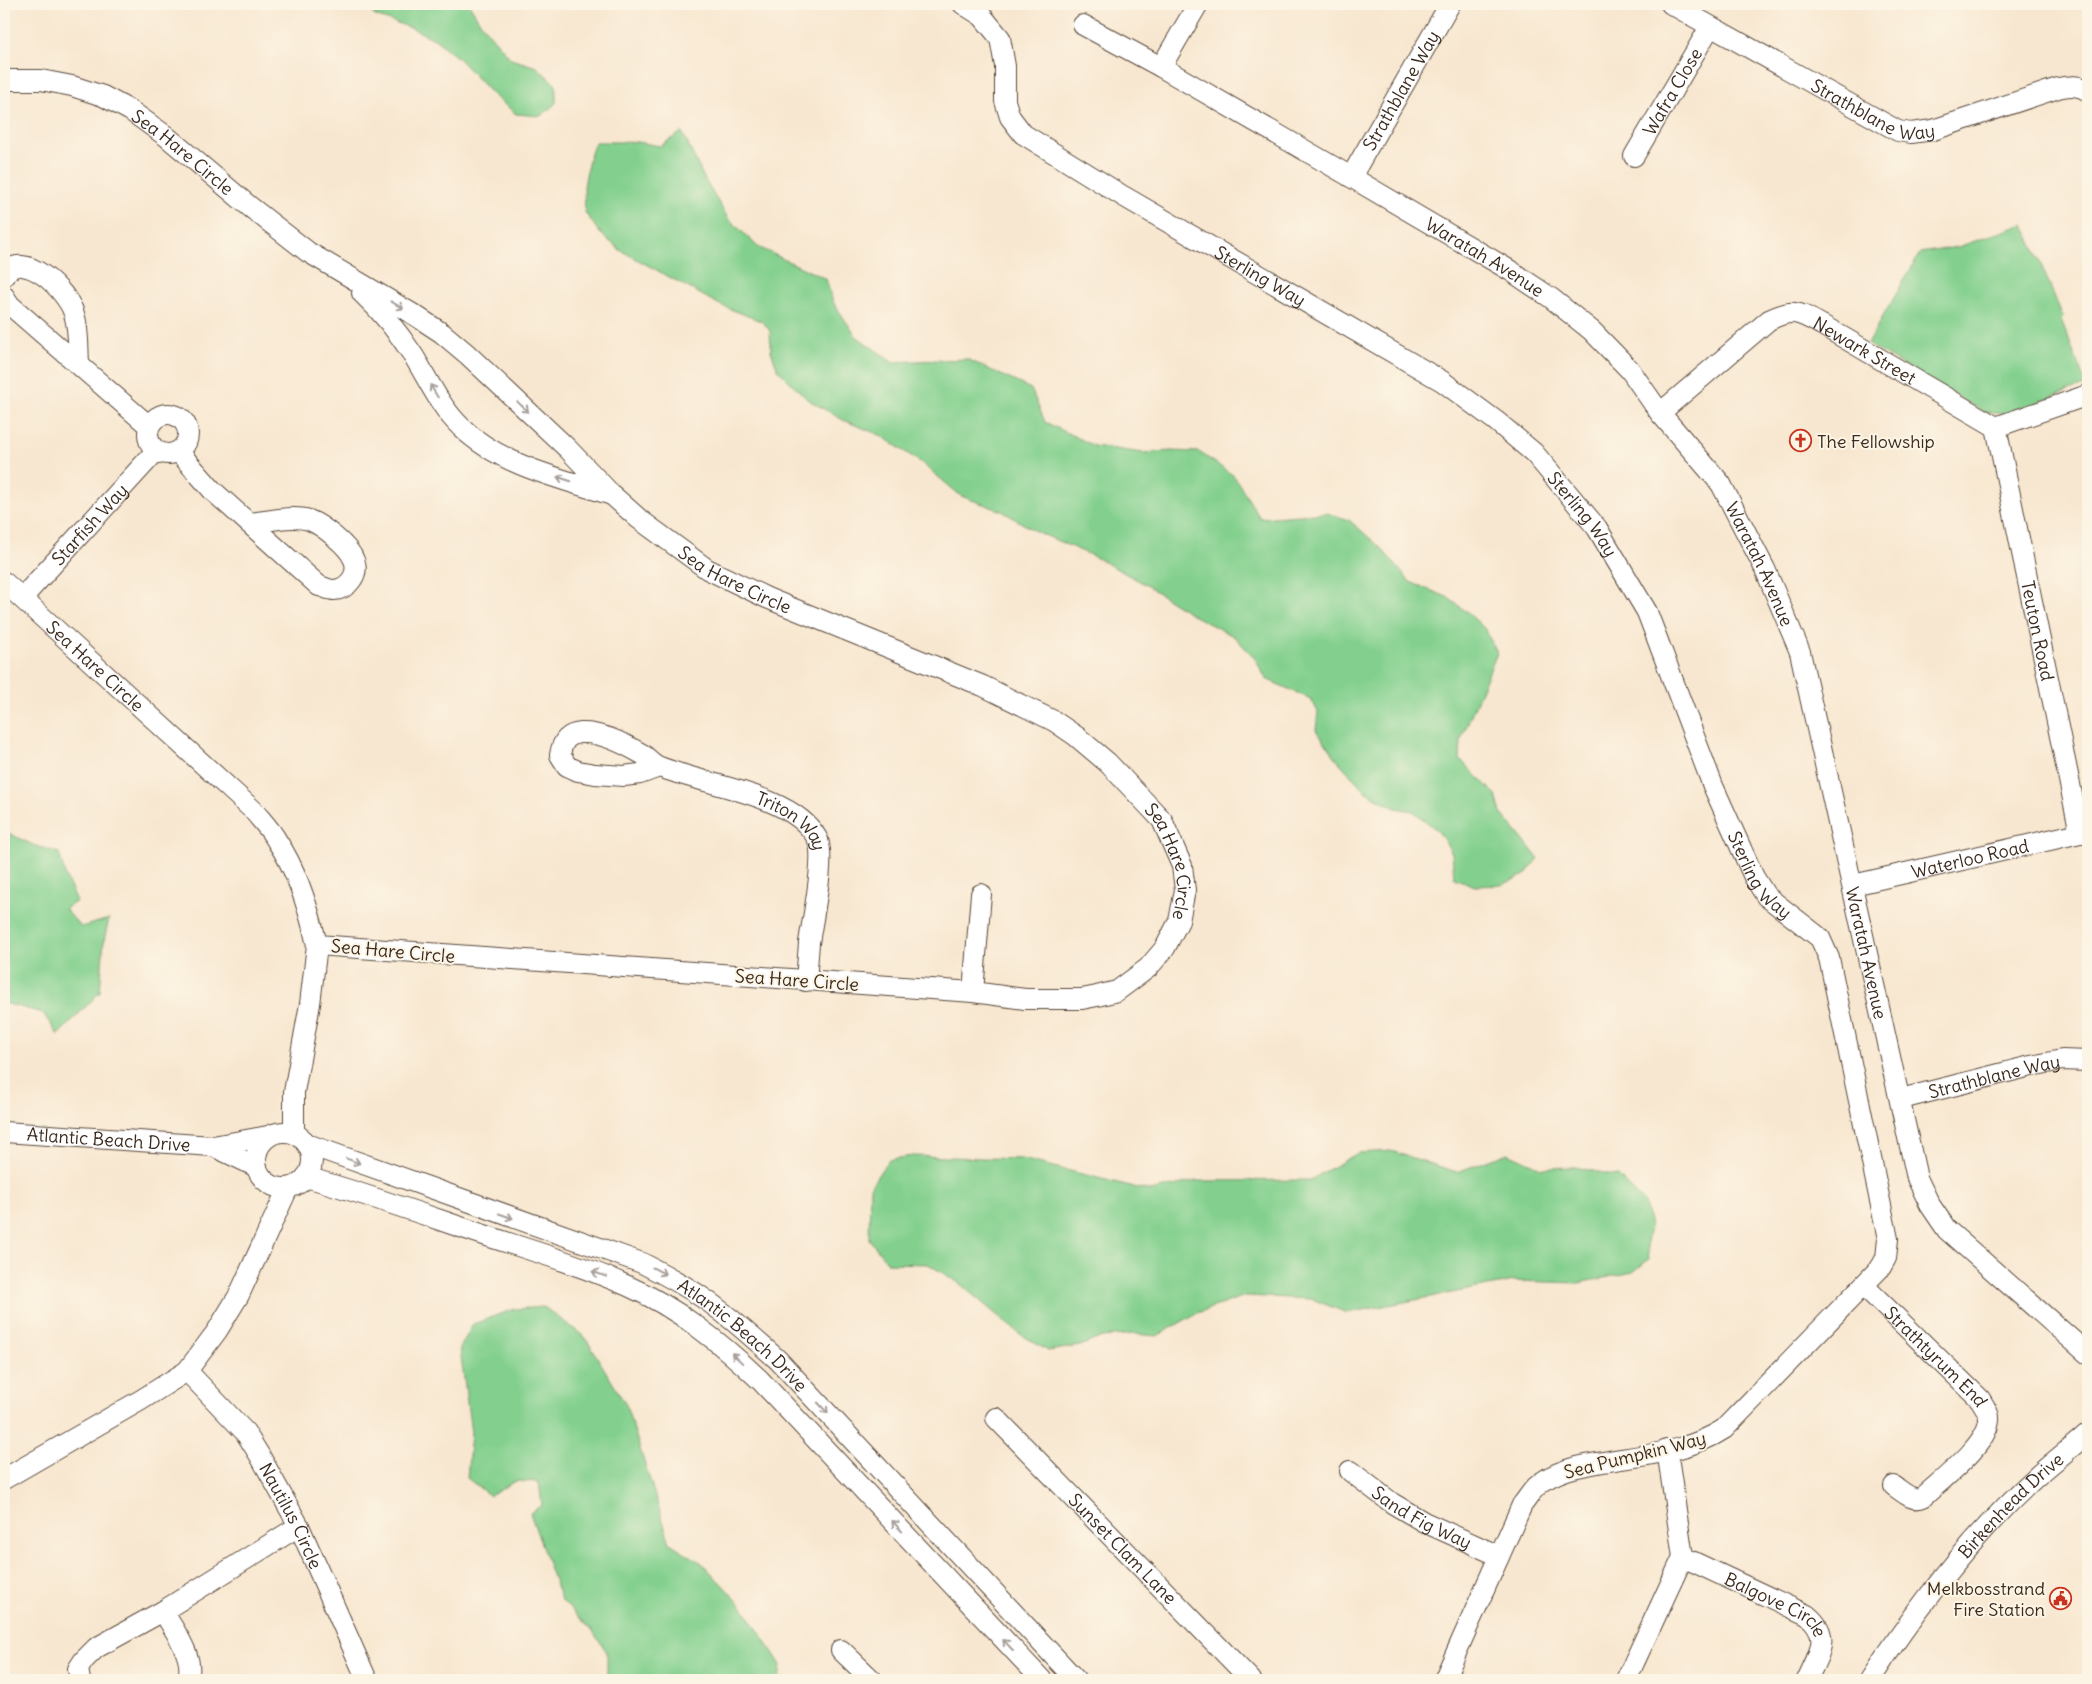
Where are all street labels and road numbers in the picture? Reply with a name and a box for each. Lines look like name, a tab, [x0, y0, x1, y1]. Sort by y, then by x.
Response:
street label: Strathblane Way	[1357, 26, 1444, 154]
street label: Wafra Close	[1637, 43, 1707, 139]
street label: Strathblane Way	[1807, 73, 1936, 145]
street label: Sea Hare Circle	[128, 104, 239, 200]
street label: Waratah Avenue	[1421, 212, 1549, 302]
street label: Sterling Way	[1211, 240, 1310, 311]
street label: Newark Street	[1809, 311, 1920, 389]
street label: Sterling Way	[1543, 467, 1623, 561]
street label: Starfish Way	[46, 478, 132, 570]
street label: Waratah Avenue	[1721, 498, 1799, 629]
street label: Sea Hare Circle	[674, 540, 795, 618]
street label: Teuton Road	[2017, 579, 2060, 683]
street label: Sea Hare Circle	[42, 615, 149, 716]
street label: Triton Way	[753, 786, 832, 852]
street label: Sea Hare Circle	[1140, 798, 1196, 922]
street label: Sterling Way	[1723, 827, 1797, 923]
street label: Waterloo Road	[1909, 834, 2031, 883]
street label: Waratah Avenue	[1841, 884, 1893, 1021]
street label: Sea Hare Circle	[330, 934, 456, 968]
street label: Sea Hare Circle	[734, 964, 860, 996]
street label: Strathblane Way	[1926, 1049, 2062, 1103]
street label: Atlantic Beach Drive	[26, 1122, 191, 1156]
street label: Atlantic Beach Drive	[674, 1273, 813, 1396]
street label: Strathtyrum End	[1880, 1301, 1993, 1411]
street label: Sea Pumpkin Way	[1562, 1426, 1708, 1484]
street label: Birkenhead Drive	[1953, 1447, 2068, 1563]
street label: Nautilus Circle	[255, 1459, 328, 1572]
street label: Sand Fig Way	[1368, 1481, 1475, 1554]
street label: Sunset Clam Lane	[1064, 1488, 1182, 1609]
street label: Balgove Circle	[1721, 1567, 1832, 1640]

